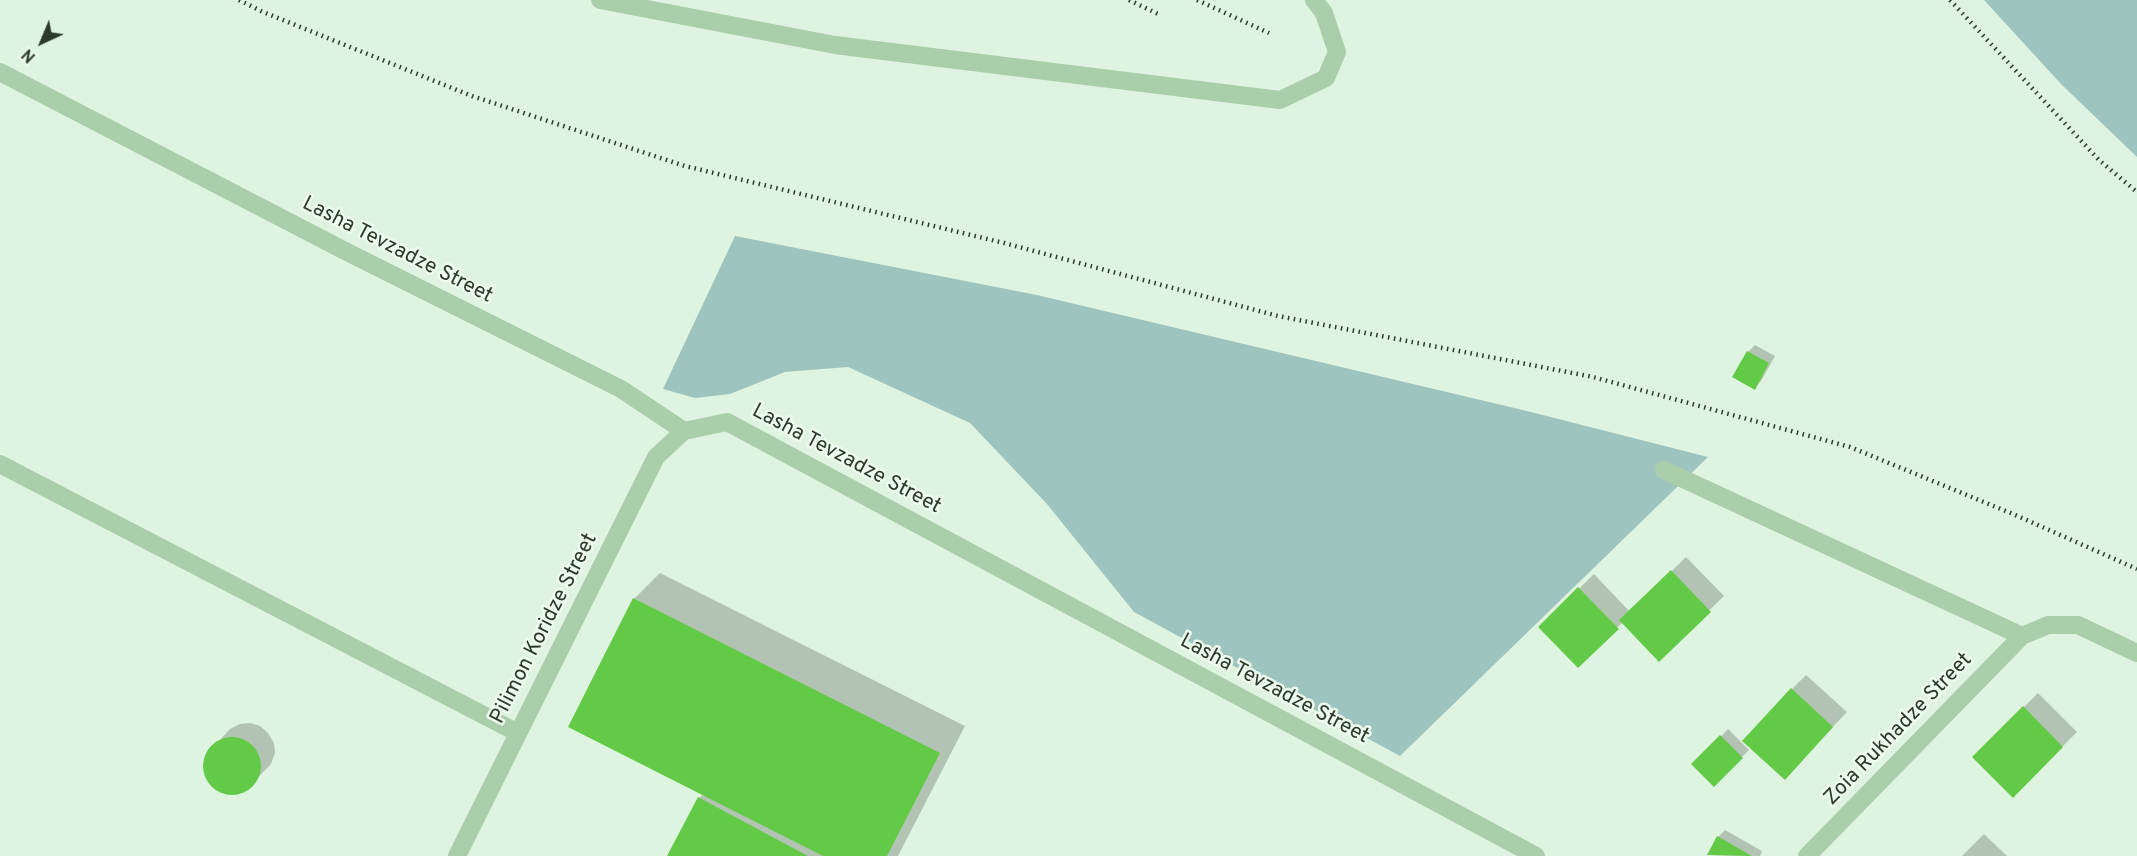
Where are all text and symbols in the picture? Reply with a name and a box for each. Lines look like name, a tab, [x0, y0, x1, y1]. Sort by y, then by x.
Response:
north arrow	[12, 12, 72, 72]
text: N	[18, 44, 41, 66]
street label: Lasha Tevzadze Street	[297, 192, 497, 310]
street label: Lasha Tevzadze Street	[747, 399, 945, 521]
street label: Pilimon Koridze Street	[486, 530, 604, 728]
street label: Lasha Tevzadze Street	[1175, 629, 1373, 751]
street label: Zoia Rukhadze Street	[1820, 648, 1978, 812]

